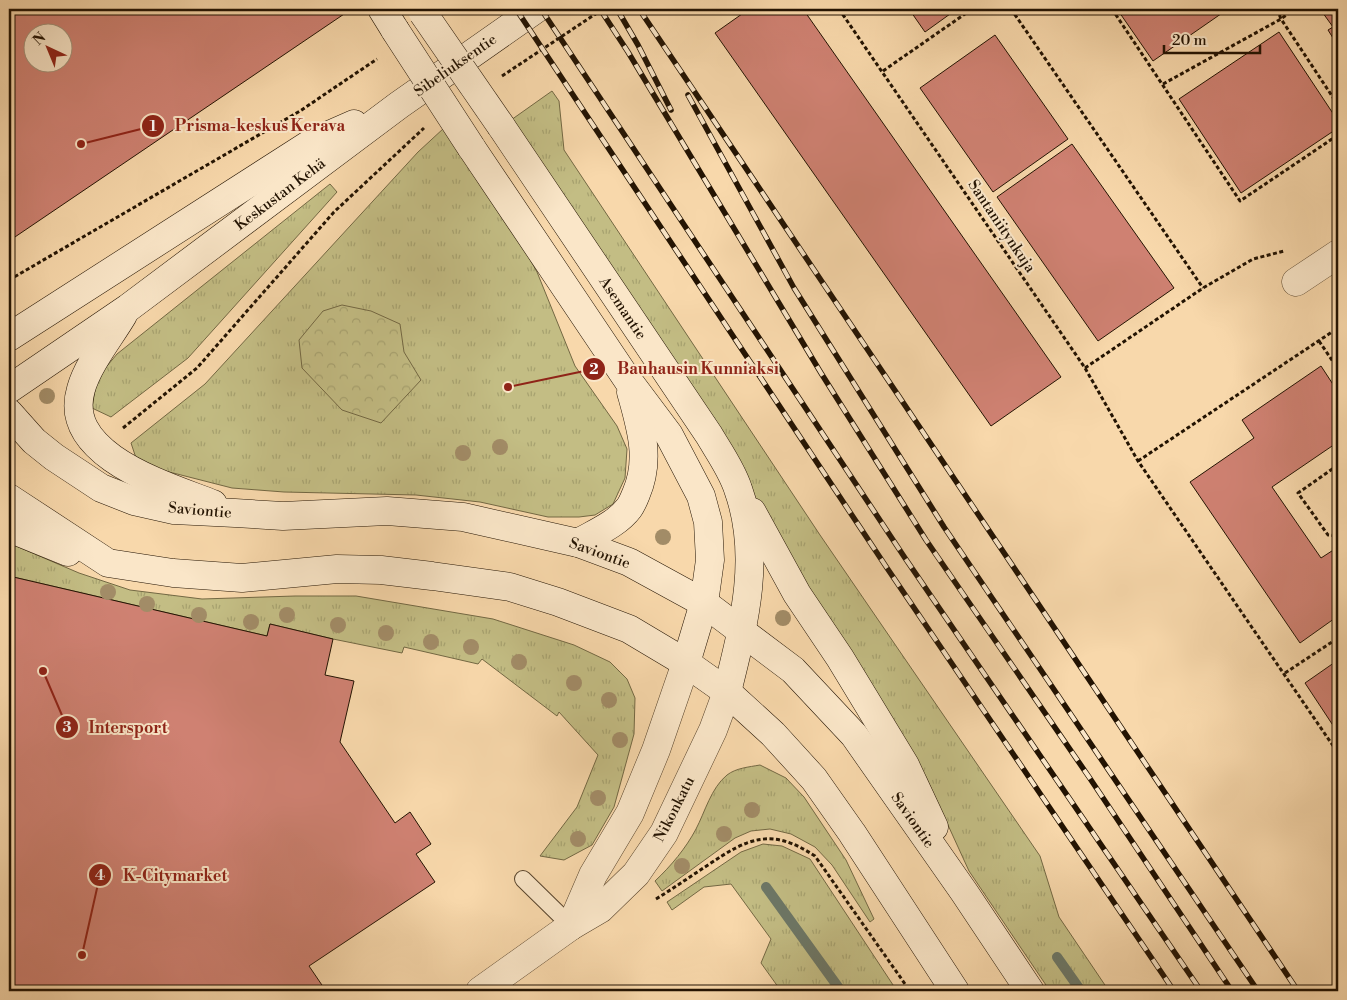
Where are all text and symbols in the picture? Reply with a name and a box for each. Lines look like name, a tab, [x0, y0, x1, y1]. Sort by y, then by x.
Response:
north arrow	[22, 22, 72, 72]
scale bar	[1164, 22, 1261, 54]
text: N	[29, 29, 50, 50]
street label: Sibeliuksentie	[410, 30, 500, 101]
text: 20 m	[1172, 31, 1207, 50]
callout: Prisma-keskus Kerava	[140, 110, 356, 141]
text: Prisma-keskus Kerava	[175, 116, 345, 136]
text: 1	[149, 117, 157, 136]
street label: Keskustan Kehä	[231, 154, 330, 235]
street label: Santaniitynkuja	[964, 176, 1040, 277]
street label: Asemantie	[594, 272, 651, 343]
callout: Bauhausin Kunniaksi	[582, 353, 788, 384]
text: Bauhausin Kunniaksi	[617, 359, 779, 379]
text: 2	[589, 360, 599, 379]
street label: Saviontie	[167, 498, 233, 523]
street label: Saviontie	[567, 534, 633, 573]
callout: Intersport	[54, 712, 178, 743]
text: 3	[62, 718, 72, 737]
text: Intersport	[89, 718, 168, 738]
street label: Nikonkatu	[650, 773, 699, 845]
street label: Saviontie	[887, 789, 939, 852]
callout: K-Citymarket	[88, 860, 237, 891]
text: 4	[95, 866, 105, 885]
text: K-Citymarket	[123, 866, 227, 886]

